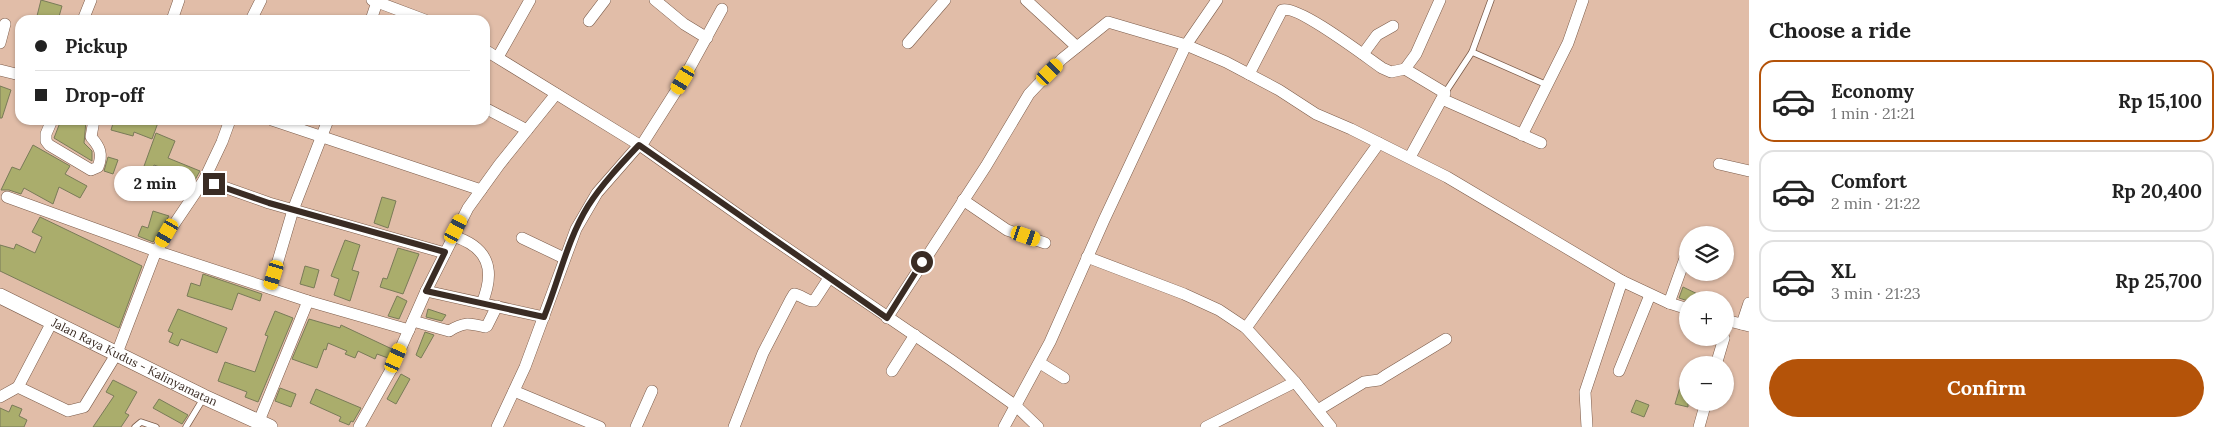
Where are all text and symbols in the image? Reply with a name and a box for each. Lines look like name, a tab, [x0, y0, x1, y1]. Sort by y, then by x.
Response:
text: Choose a ride	[1769, 16, 1911, 44]
text: Pickup	[65, 34, 128, 58]
car	[1034, 56, 1065, 88]
car	[668, 63, 697, 97]
icon: car	[1771, 79, 1816, 124]
text: Economy	[1831, 79, 1914, 103]
text: Drop-off	[65, 83, 144, 107]
text: Rp 15,100	[2118, 89, 2202, 113]
text: 1 min · 21:21	[1831, 103, 1915, 123]
callout: 2 min	[114, 166, 196, 202]
icon: car	[1771, 169, 1816, 214]
text: Comfort	[1831, 169, 1907, 193]
text: 2 min	[134, 173, 176, 193]
route end	[203, 173, 225, 195]
text: Rp 20,400	[2111, 179, 2202, 203]
text: 2 min · 21:22	[1831, 193, 1920, 213]
car	[442, 212, 469, 246]
car	[153, 216, 180, 250]
car	[1009, 224, 1042, 248]
map controls	[1679, 226, 1734, 411]
button: layers	[1679, 226, 1734, 281]
route start	[911, 251, 933, 273]
car	[262, 258, 285, 292]
icon: car	[1771, 259, 1816, 304]
text: XL	[1831, 259, 1856, 283]
text: Rp 25,700	[2115, 269, 2202, 293]
text: 3 min · 21:23	[1831, 283, 1921, 303]
button: +	[1679, 291, 1734, 346]
street label: Jalan Raya Kudus - Kalinyamatan	[48, 314, 220, 409]
car	[383, 341, 408, 375]
button: −	[1679, 356, 1734, 411]
button: Confirm	[1769, 359, 2204, 417]

